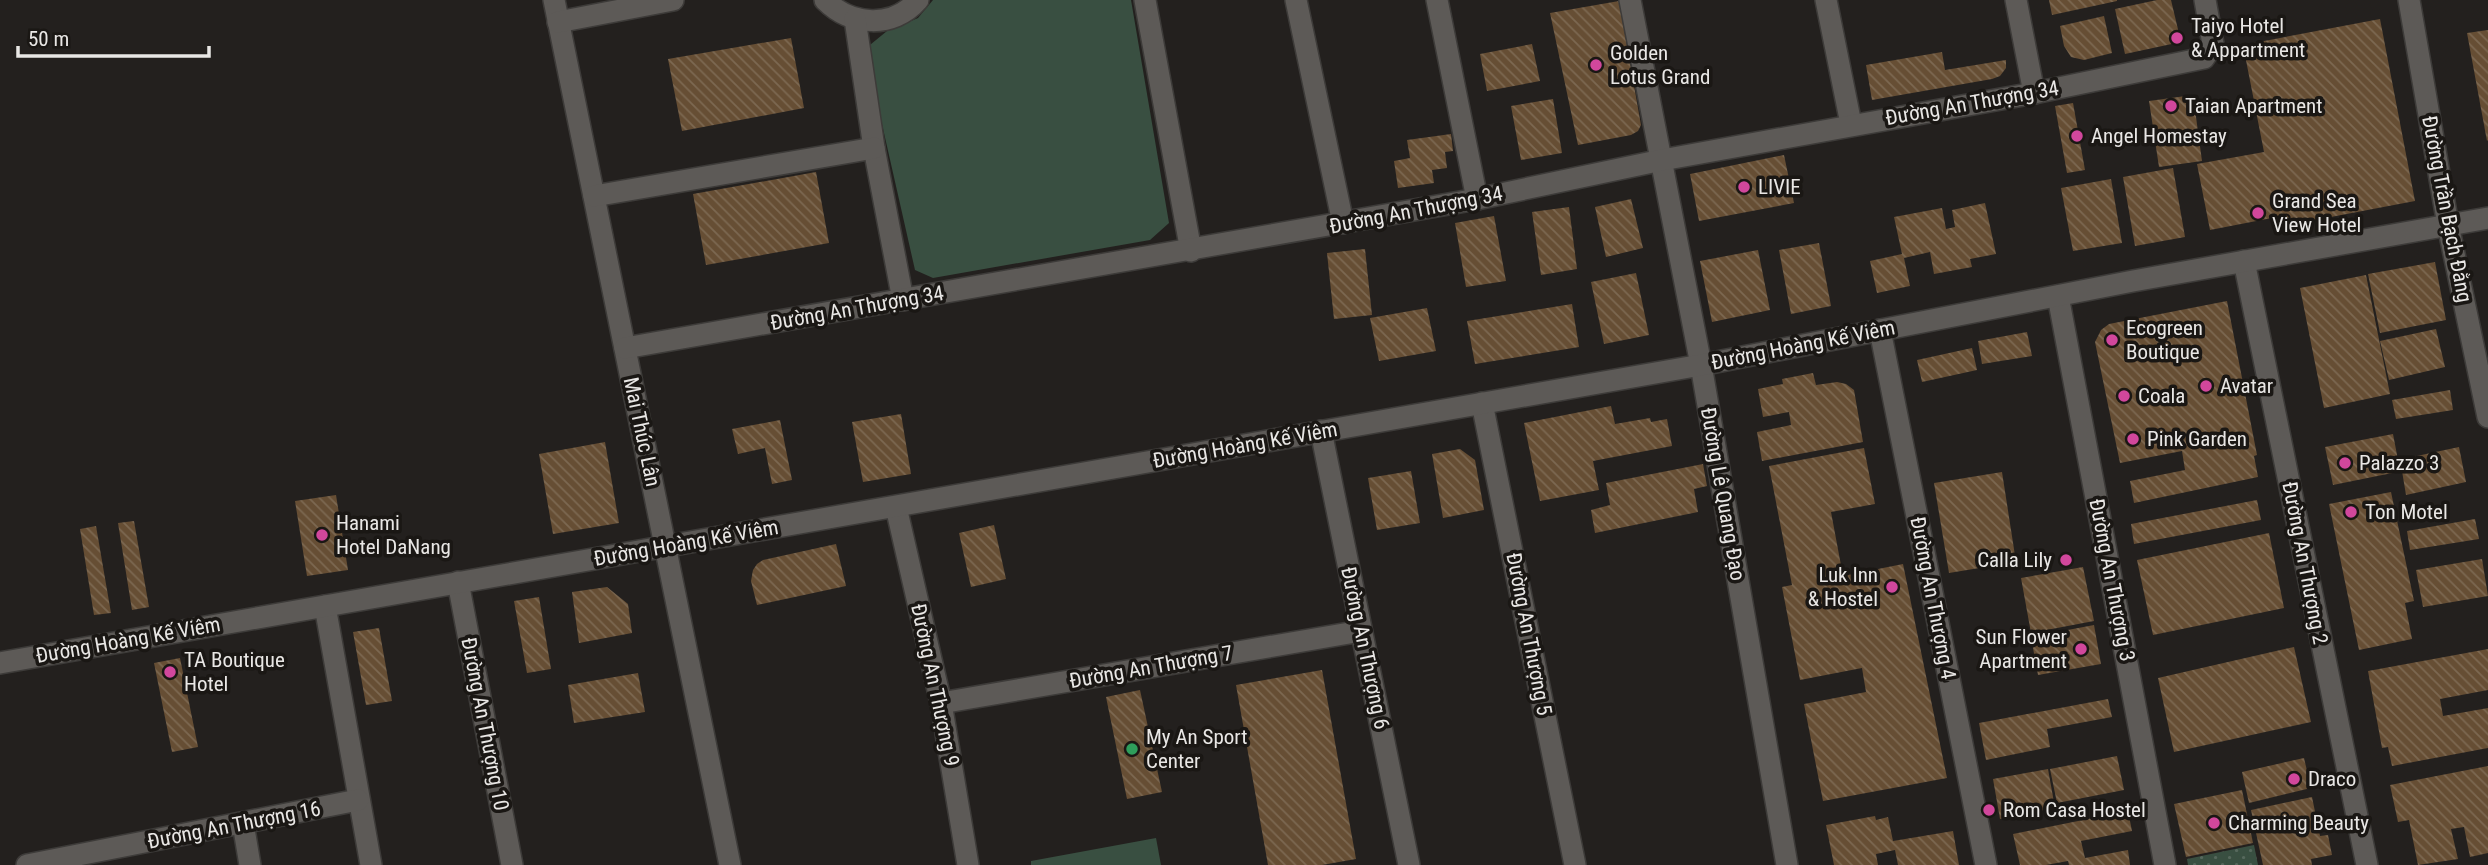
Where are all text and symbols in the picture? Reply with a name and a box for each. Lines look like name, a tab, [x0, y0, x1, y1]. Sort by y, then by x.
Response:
scale bar	[18, 14, 208, 58]
place label: Taiyo Hotel & Appartment	[2191, 14, 2305, 62]
text: 50 m	[28, 27, 69, 51]
marker: Taiyo Hotel & Appartment	[2169, 30, 2185, 46]
place label: Golden Lotus Grand	[1610, 41, 1710, 89]
marker: Golden Lotus Grand	[1588, 57, 1604, 73]
street label: Đường An Thượng 34	[1883, 76, 2061, 130]
place label: Taian Apartment	[2185, 94, 2322, 118]
marker: Taian Apartment	[2163, 98, 2179, 114]
street label: Đường Trần Bạch Đằng	[2417, 114, 2477, 304]
place label: Angel Homestay	[2091, 124, 2227, 148]
marker: Angel Homestay	[2069, 128, 2085, 144]
place label: LIVIE	[1758, 175, 1801, 199]
marker: LIVIE	[1736, 179, 1752, 195]
street label: Đường An Thượng 34	[1327, 181, 1505, 239]
place label: Grand Sea View Hotel	[2272, 189, 2361, 237]
marker: Grand Sea View Hotel	[2250, 205, 2266, 221]
street label: Đường An Thượng 34	[768, 281, 946, 335]
street label: Đường Hoàng Kế Viêm	[1709, 315, 1897, 375]
place label: Ecogreen Boutique	[2126, 316, 2203, 364]
marker: Ecogreen Boutique	[2104, 332, 2120, 348]
place label: Avatar	[2220, 374, 2273, 398]
street label: Mai Thúc Lân	[619, 375, 665, 489]
marker: Avatar	[2198, 378, 2214, 394]
place label: Coala	[2138, 384, 2185, 408]
marker: Coala	[2116, 388, 2132, 404]
street label: Đường Lê Quang Đạo	[1696, 405, 1750, 583]
street label: Đường Hoàng Kế Viêm	[1151, 417, 1339, 473]
place label: Pink Garden	[2147, 427, 2247, 451]
marker: Pink Garden	[2125, 431, 2141, 447]
place label: Palazzo 3	[2359, 451, 2439, 475]
marker: Palazzo 3	[2337, 455, 2353, 471]
street label: Đường An Thượng 2	[2277, 480, 2333, 646]
street label: Đường An Thượng 3	[2084, 497, 2140, 663]
place label: Ton Motel	[2365, 500, 2448, 524]
marker: Ton Motel	[2343, 504, 2359, 520]
place label: Hanami Hotel DaNang	[336, 511, 451, 559]
street label: Đường Hoàng Kế Viêm	[592, 515, 780, 571]
street label: Đường An Thượng 4	[1905, 515, 1961, 681]
marker: Hanami Hotel DaNang	[314, 527, 330, 543]
place label: Calla Lily	[1977, 548, 2052, 572]
street label: Đường An Thượng 5	[1501, 551, 1557, 717]
marker: Calla Lily	[2058, 552, 2074, 568]
place label: Luk Inn & Hostel	[1808, 563, 1878, 611]
street label: Đường An Thượng 6	[1336, 565, 1394, 731]
marker: Luk Inn & Hostel	[1884, 579, 1900, 595]
street label: Đường An Thượng 9	[906, 602, 964, 768]
street label: Đường Hoàng Kế Viêm	[34, 612, 222, 668]
place label: Sun Flower Apartment	[1976, 625, 2067, 673]
street label: Đường An Thượng 10	[456, 635, 514, 813]
street label: Đường An Thượng 7	[1067, 641, 1235, 693]
marker: Sun Flower Apartment	[2073, 641, 2089, 657]
place label: TA Boutique Hotel	[184, 648, 285, 696]
marker: TA Boutique Hotel	[162, 664, 178, 680]
place label: My An Sport Center	[1146, 725, 1247, 773]
marker: My An Sport Center	[1124, 741, 1140, 757]
place label: Draco	[2308, 767, 2356, 791]
marker: Draco	[2286, 771, 2302, 787]
street label: Đường An Thượng 16	[145, 796, 323, 854]
place label: Rom Casa Hostel	[2003, 798, 2146, 822]
marker: Rom Casa Hostel	[1981, 802, 1997, 818]
place label: Charming Beauty	[2228, 811, 2369, 835]
marker: Charming Beauty	[2206, 815, 2222, 831]

